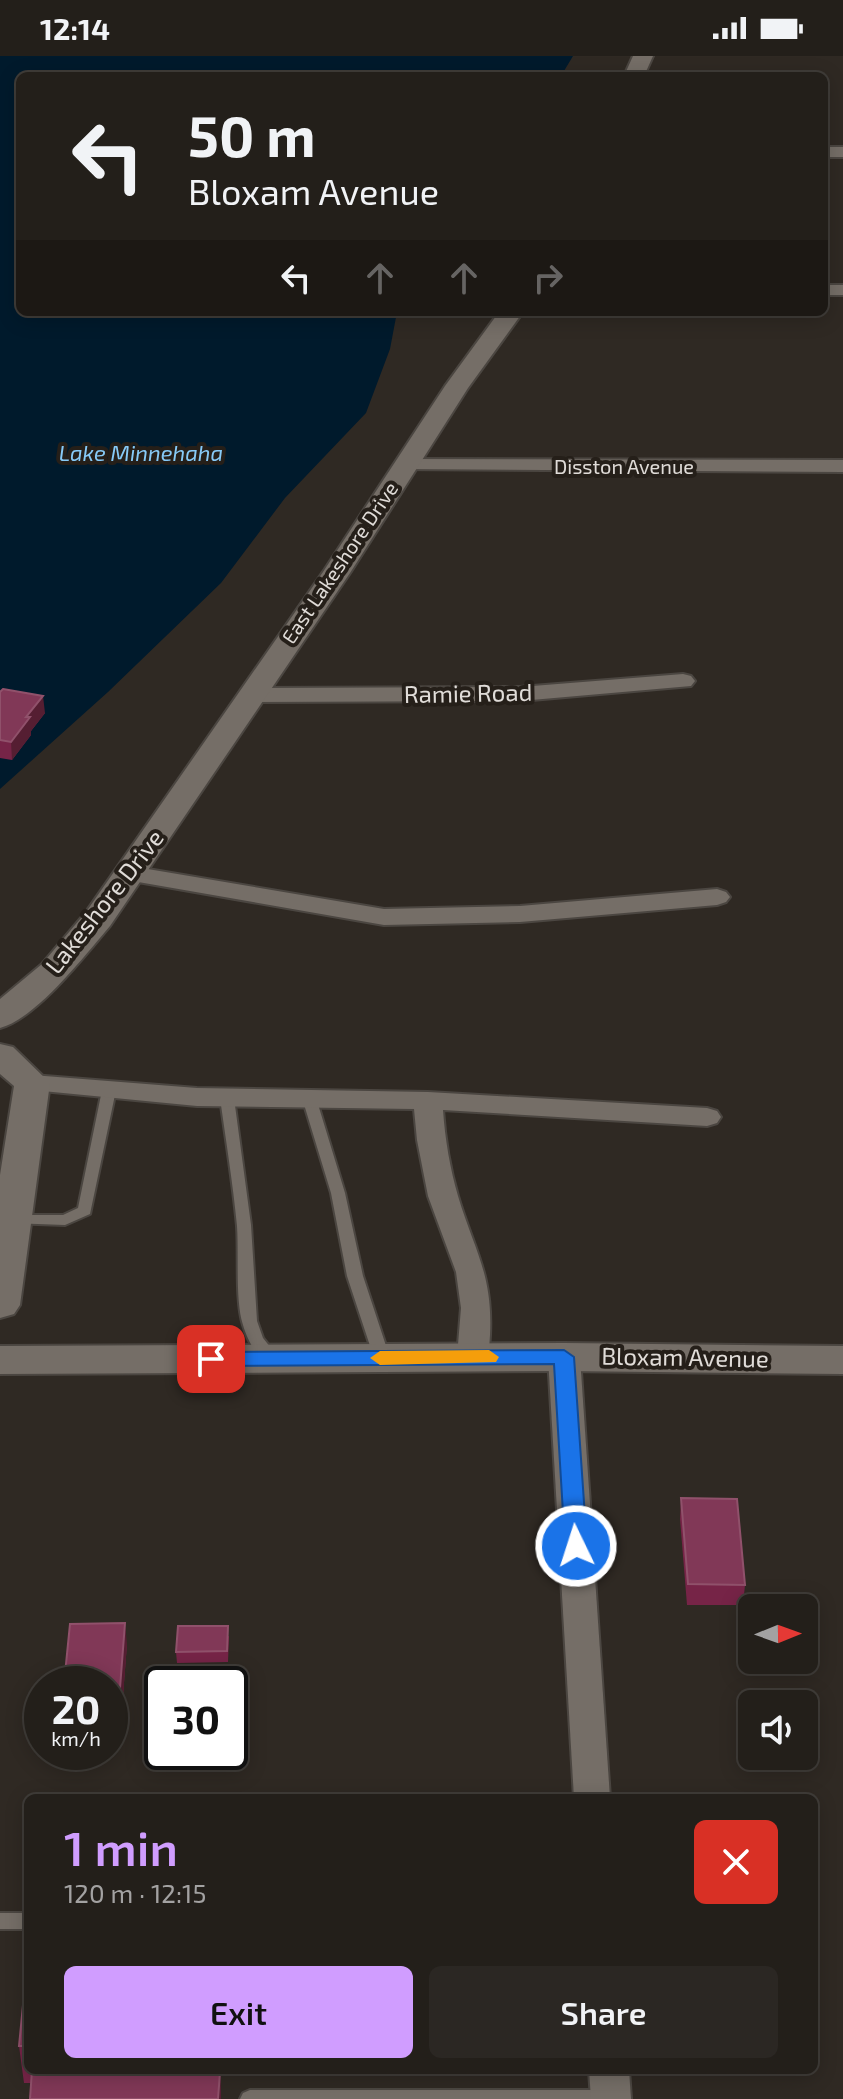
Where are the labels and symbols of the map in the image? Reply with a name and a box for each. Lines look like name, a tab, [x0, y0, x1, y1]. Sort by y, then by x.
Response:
water label: Lake Minnehaha	[59, 439, 223, 465]
street label: Disston Avenue	[554, 454, 694, 478]
street label: East Lakeshore Drive	[276, 477, 402, 648]
street label: Ramie Road	[403, 677, 532, 708]
street label: Lakeshore Drive	[39, 823, 169, 979]
pin	[177, 1325, 245, 1393]
street label: Bloxam Avenue	[601, 1341, 769, 1372]
position arrow	[534, 1504, 618, 1588]
north arrow	[738, 1594, 818, 1674]
speed limit sign: 30	[144, 1666, 248, 1770]

